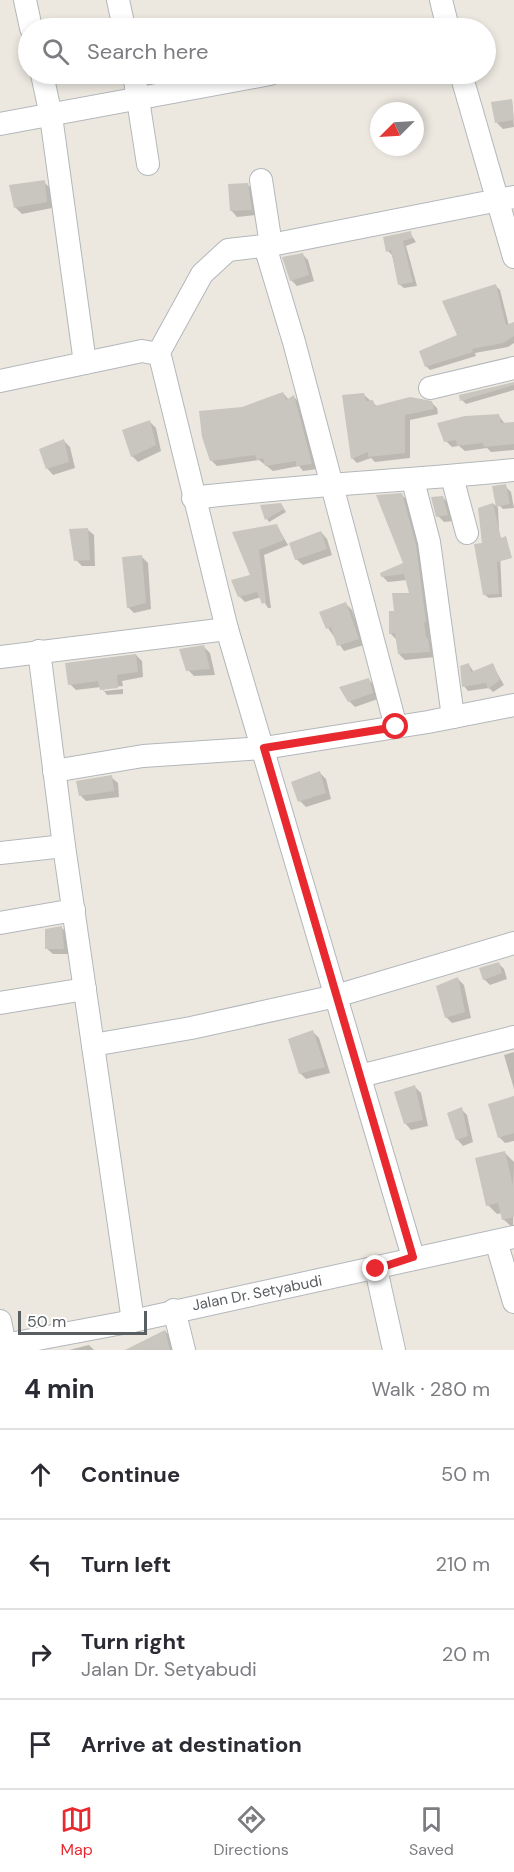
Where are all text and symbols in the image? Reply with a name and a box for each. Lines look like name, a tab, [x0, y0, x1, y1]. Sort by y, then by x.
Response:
search box	[18, 18, 496, 84]
icon: search	[39, 35, 72, 68]
text: Search here	[87, 37, 208, 66]
north arrow	[370, 102, 424, 156]
route start	[382, 713, 408, 739]
route end	[362, 1255, 388, 1281]
street label: Jalan Dr. Setyabudi	[190, 1271, 324, 1315]
scale bar	[18, 1308, 147, 1336]
text: 50 m	[27, 1311, 66, 1332]
text: 4 min	[24, 1372, 95, 1406]
text: Walk · 280 m	[371, 1376, 490, 1402]
icon: ahead	[24, 1458, 57, 1491]
text: Continue	[81, 1460, 180, 1489]
text: 50 m	[441, 1461, 490, 1487]
icon: left	[24, 1548, 57, 1581]
text: Turn left	[81, 1550, 171, 1579]
text: 210 m	[435, 1551, 490, 1577]
text: Turn right	[81, 1627, 186, 1656]
icon: right	[24, 1638, 57, 1671]
text: 20 m	[442, 1641, 490, 1667]
text: Jalan Dr. Setyabudi	[81, 1656, 257, 1682]
icon: arrive	[24, 1728, 57, 1761]
text: Arrive at destination	[81, 1730, 302, 1759]
tab: Map	[60, 1803, 93, 1860]
tab: Directions	[213, 1803, 289, 1860]
tab: Saved	[409, 1803, 454, 1860]

